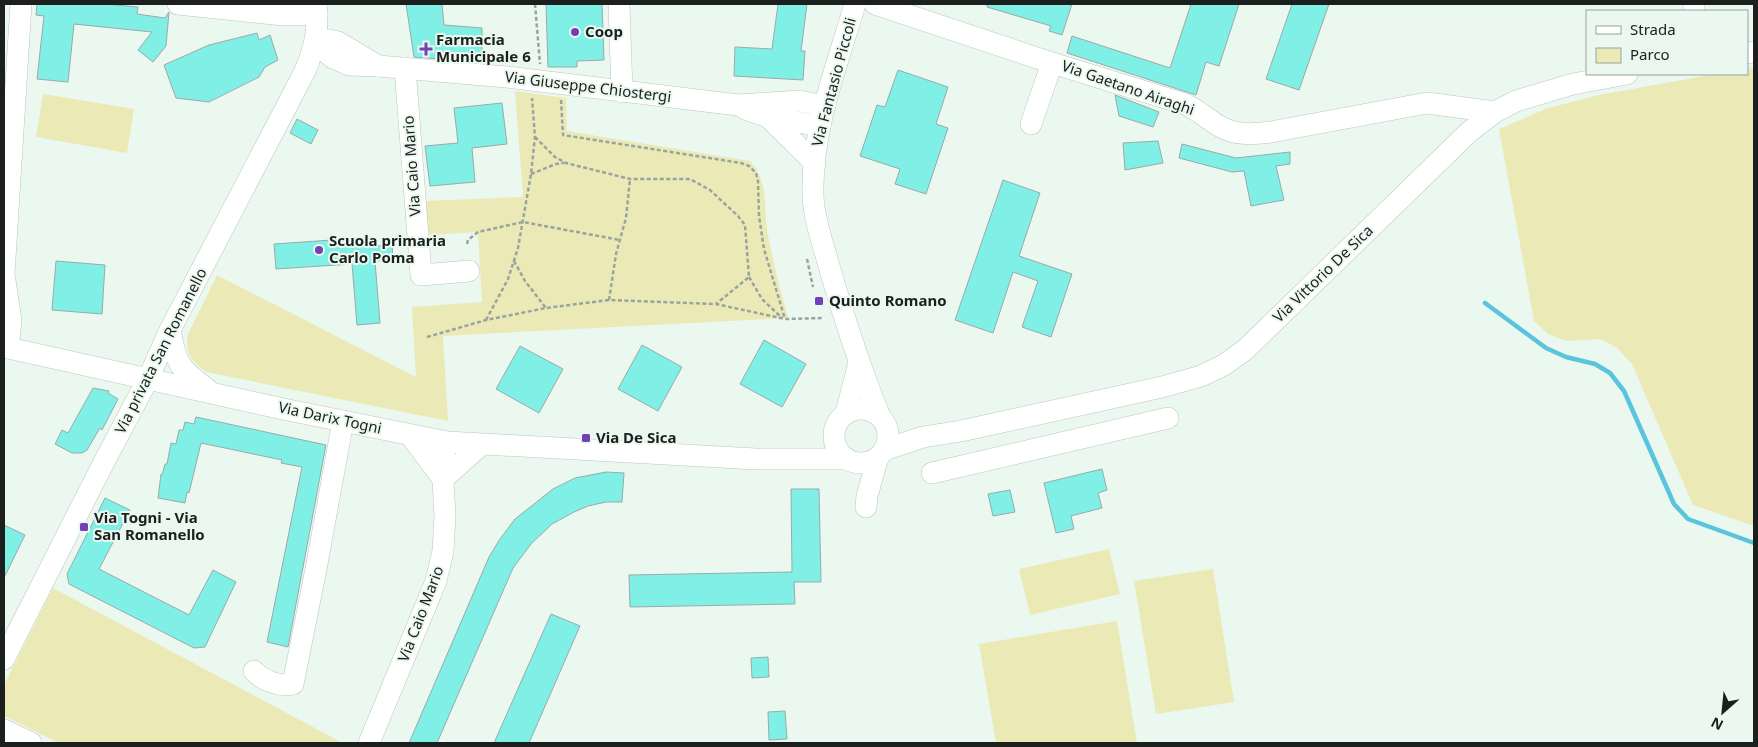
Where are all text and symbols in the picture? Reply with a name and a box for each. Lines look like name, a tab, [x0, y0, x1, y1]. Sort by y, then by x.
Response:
legend	[1586, 10, 1748, 75]
street label: Via Fantasio Piccoli	[806, 15, 860, 148]
text: Strada	[1630, 19, 1676, 39]
place label: Coop	[585, 21, 623, 41]
marker: Coop	[569, 26, 581, 38]
place label: Farmacia Municipale 6	[436, 29, 531, 66]
marker: Farmacia Municipale 6	[420, 43, 432, 55]
text: Parco	[1630, 44, 1670, 64]
street label: Via Gaetano Airaghi	[1059, 55, 1197, 119]
street label: Via Giuseppe Chiostergi	[504, 66, 673, 106]
street label: Via Caio Mario	[398, 115, 425, 217]
street label: Via Vittorio De Sica	[1268, 220, 1377, 326]
place label: Scuola primaria Carlo Poma	[329, 230, 446, 267]
marker: Scuola primaria Carlo Poma	[313, 244, 325, 256]
street label: Via privata San Romanello	[110, 264, 211, 437]
place label: Quinto Romano	[829, 290, 947, 310]
marker: Quinto Romano	[813, 295, 825, 307]
street label: Via Darix Togni	[277, 396, 384, 438]
place label: Via De Sica	[596, 427, 676, 447]
marker: Via De Sica	[580, 432, 592, 444]
place label: Via Togni - Via San Romanello	[94, 507, 205, 544]
marker: Via Togni - Via San Romanello	[78, 521, 90, 533]
street label: Via Caio Mario	[393, 563, 448, 664]
north arrow	[1698, 687, 1748, 737]
text: N	[1707, 713, 1726, 735]

